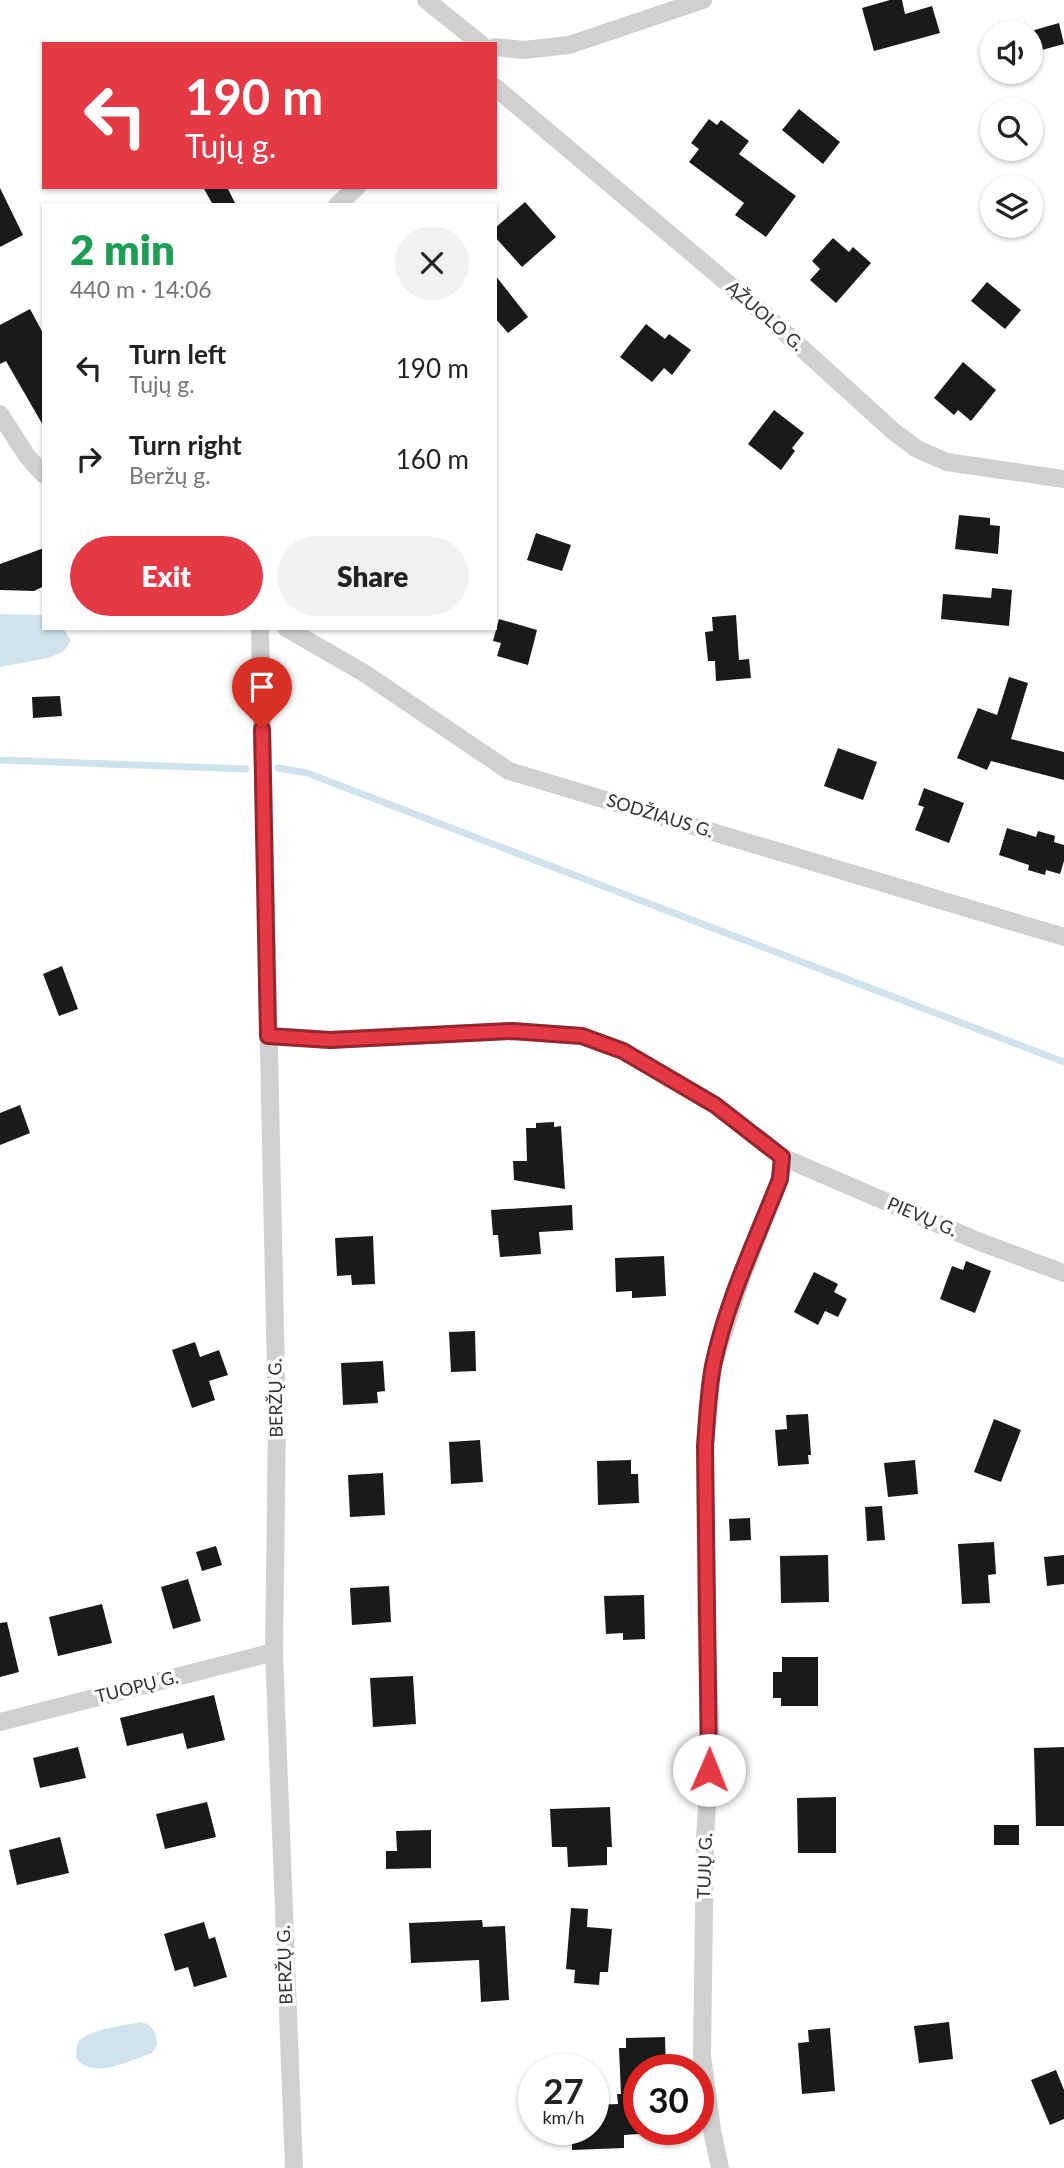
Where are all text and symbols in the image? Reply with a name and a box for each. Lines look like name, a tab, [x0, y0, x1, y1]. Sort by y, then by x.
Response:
map controls	[980, 21, 1043, 238]
button: sound	[980, 21, 1043, 84]
text: 190 m	[185, 67, 323, 125]
icon: left	[70, 70, 161, 161]
button: search	[980, 98, 1043, 161]
text: Tujų g.	[185, 126, 276, 165]
button: layers	[980, 175, 1043, 238]
text: 2 min	[70, 224, 175, 274]
button: close	[395, 226, 469, 300]
text: 440 m · 14:06	[70, 275, 212, 303]
street label: ĄŽUOLO G.	[722, 276, 809, 355]
text: Turn left	[129, 338, 226, 370]
icon: left	[70, 349, 108, 387]
text: 190 m	[396, 352, 469, 384]
text: Tujų g.	[129, 370, 195, 398]
text: Turn right	[129, 429, 242, 461]
icon: right	[70, 440, 108, 478]
text: 160 m	[396, 443, 469, 475]
text: Beržų g.	[129, 461, 211, 489]
button: Exit	[70, 536, 263, 616]
button: Share	[277, 536, 469, 616]
pin	[232, 657, 292, 729]
icon: arrive	[243, 668, 281, 706]
street label: SODŽIAUS G.	[604, 788, 716, 842]
street label: PIEVŲ G.	[884, 1192, 961, 1241]
street label: BERŽŲ G.	[263, 1358, 287, 1438]
street label: TUOPŲ G.	[93, 1665, 180, 1707]
position arrow	[672, 1733, 746, 1807]
street label: TUJŲ G.	[692, 1832, 716, 1899]
street label: BERŽŲ G.	[272, 1925, 296, 2005]
speed limit sign: 30	[623, 2054, 714, 2145]
text: 27	[543, 2069, 584, 2111]
text: km/h	[542, 2106, 585, 2128]

